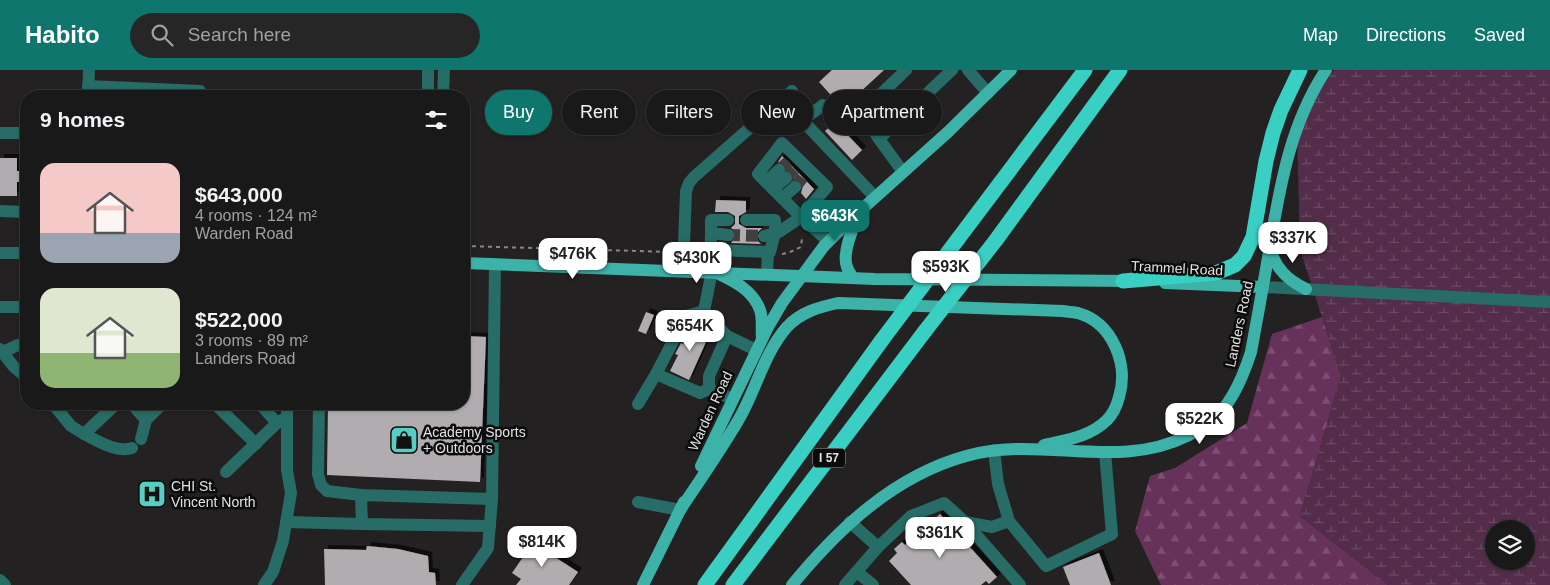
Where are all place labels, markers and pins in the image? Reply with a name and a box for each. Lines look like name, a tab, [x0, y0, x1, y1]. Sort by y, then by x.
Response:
pin: $643K	[800, 200, 870, 242]
pin: $337K	[1258, 222, 1328, 264]
pin: $476K	[538, 238, 608, 280]
pin: $430K	[662, 242, 732, 284]
pin: $593K	[911, 250, 981, 293]
pin: $654K	[655, 310, 725, 352]
pin: $522K	[1165, 402, 1235, 445]
place label: Academy Sports + Outdoors	[423, 424, 526, 456]
shop icon: Academy Sports + Outdoors	[389, 425, 419, 455]
place label: CHI St. Vincent North	[171, 478, 256, 510]
hospital icon: CHI St. Vincent North	[137, 479, 167, 509]
pin: $361K	[905, 516, 975, 559]
pin: $814K	[507, 526, 577, 568]

